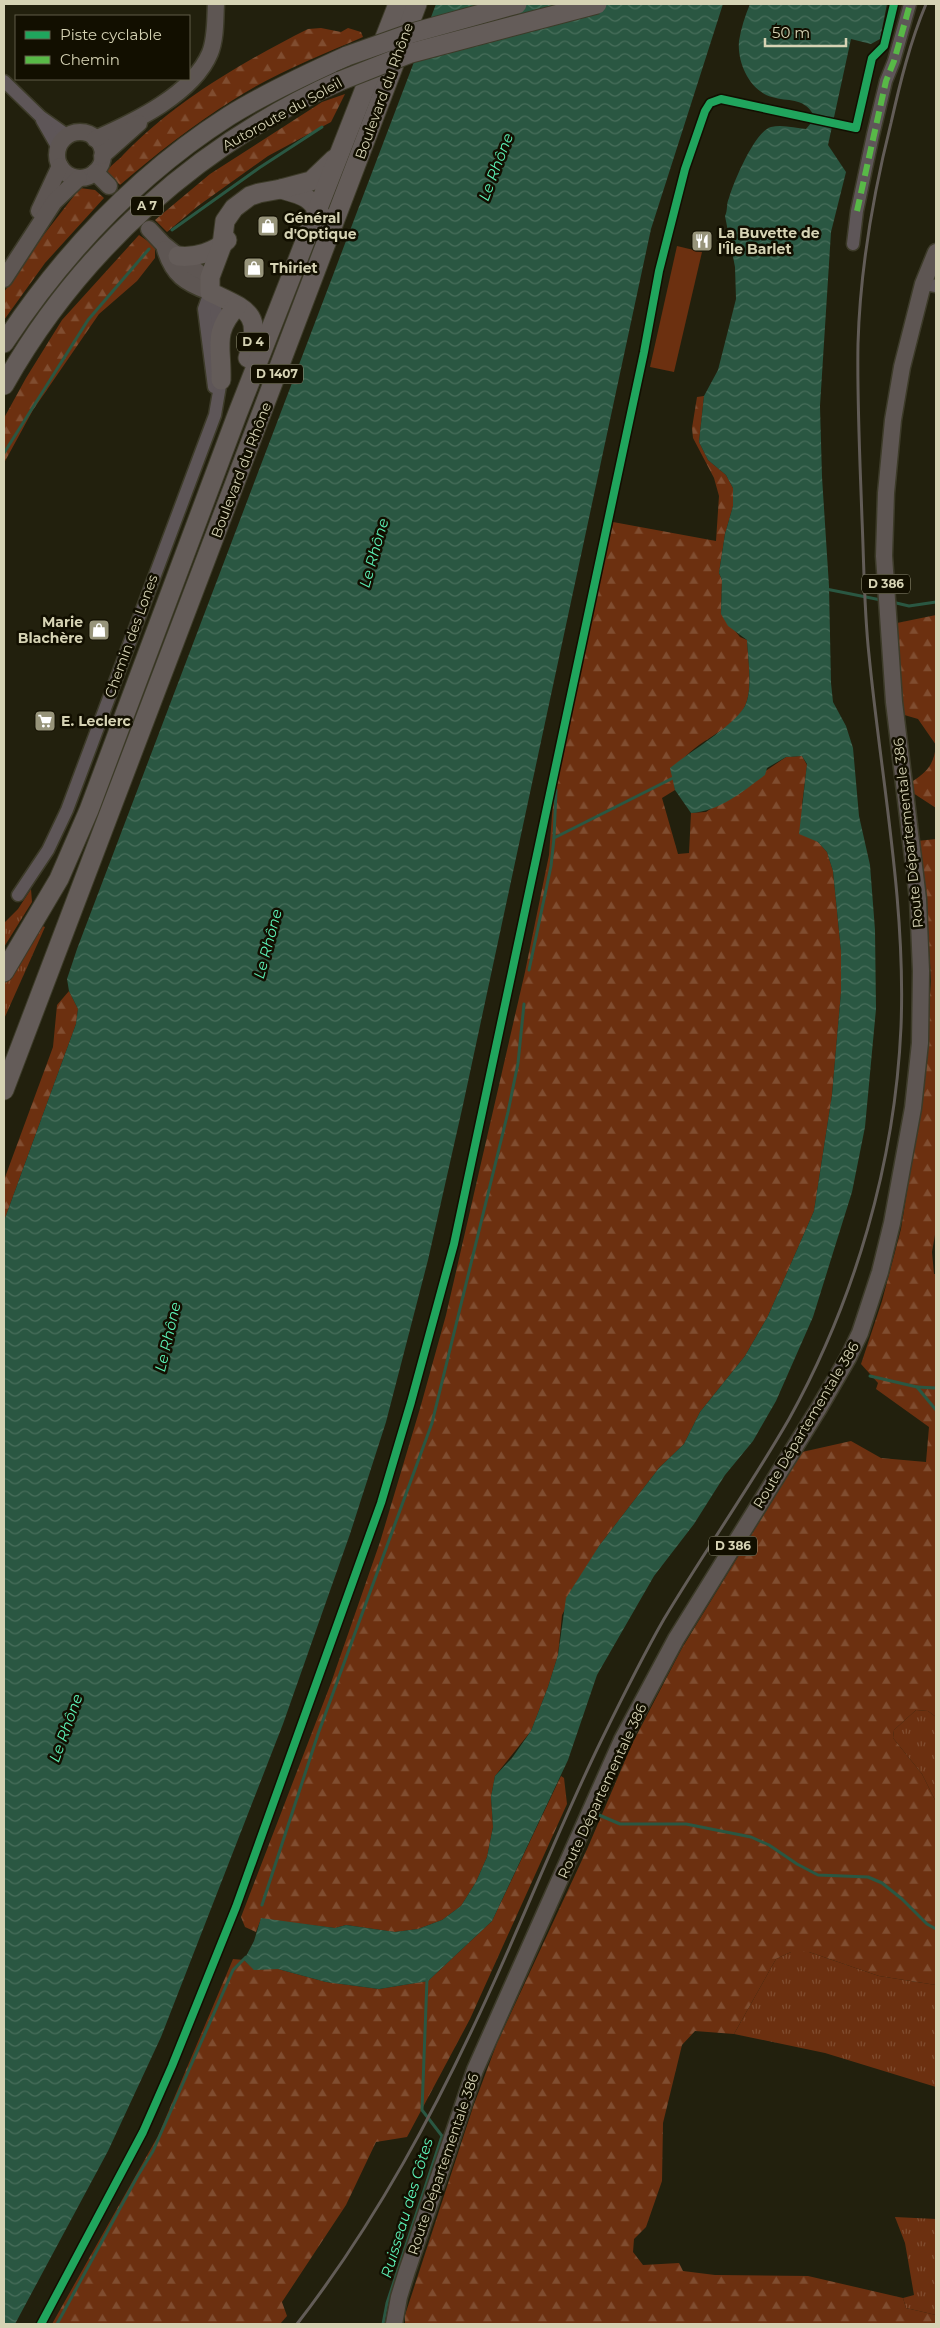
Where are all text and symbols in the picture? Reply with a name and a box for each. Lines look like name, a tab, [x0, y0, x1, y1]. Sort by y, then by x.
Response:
legend	[15, 15, 190, 80]
scale bar	[765, 15, 846, 47]
street label: Boulevard du Rhône	[351, 20, 417, 162]
text: 50 m	[772, 23, 810, 42]
text: Piste cyclable	[60, 25, 162, 44]
text: Chemin	[60, 50, 120, 69]
street label: Autoroute du Soleil	[219, 74, 345, 154]
water label: Le Rhône	[474, 130, 517, 204]
road number: A 7	[131, 197, 163, 216]
place label: Général d'Optique	[284, 209, 357, 243]
shop icon: Général d'Optique	[256, 214, 280, 238]
place label: La Buvette de l'Île Barlet	[718, 224, 820, 258]
restaurant icon: La Buvette de l'Île Barlet	[690, 229, 714, 253]
shop icon: Thiriet	[242, 256, 266, 280]
place label: Thiriet	[270, 259, 318, 277]
road number: D 4	[237, 332, 269, 352]
road number: D 1407	[251, 364, 303, 384]
street label: Boulevard du Rhône	[207, 400, 275, 540]
water label: Le Rhône	[355, 516, 392, 590]
street label: Chemin des Lones	[100, 572, 162, 700]
road number: D 386	[862, 574, 910, 594]
place label: Marie Blachère	[18, 613, 83, 647]
shop icon: Marie Blachère	[87, 618, 111, 642]
supermarket icon: E. Leclerc	[33, 709, 57, 733]
place label: E. Leclerc	[61, 712, 132, 730]
street label: Route Départementale 386	[889, 737, 927, 929]
water label: Le Rhône	[249, 907, 286, 981]
water label: Le Rhône	[150, 1300, 185, 1374]
street label: Route Départementale 386	[749, 1338, 863, 1511]
road number: D 386	[709, 1536, 757, 1555]
water label: Le Rhône	[44, 1691, 87, 1765]
street label: Route Départementale 386	[553, 1700, 651, 1881]
street label: Route Départementale 386	[403, 2070, 483, 2257]
water label: Ruisseau des Côtes	[376, 2135, 437, 2280]

